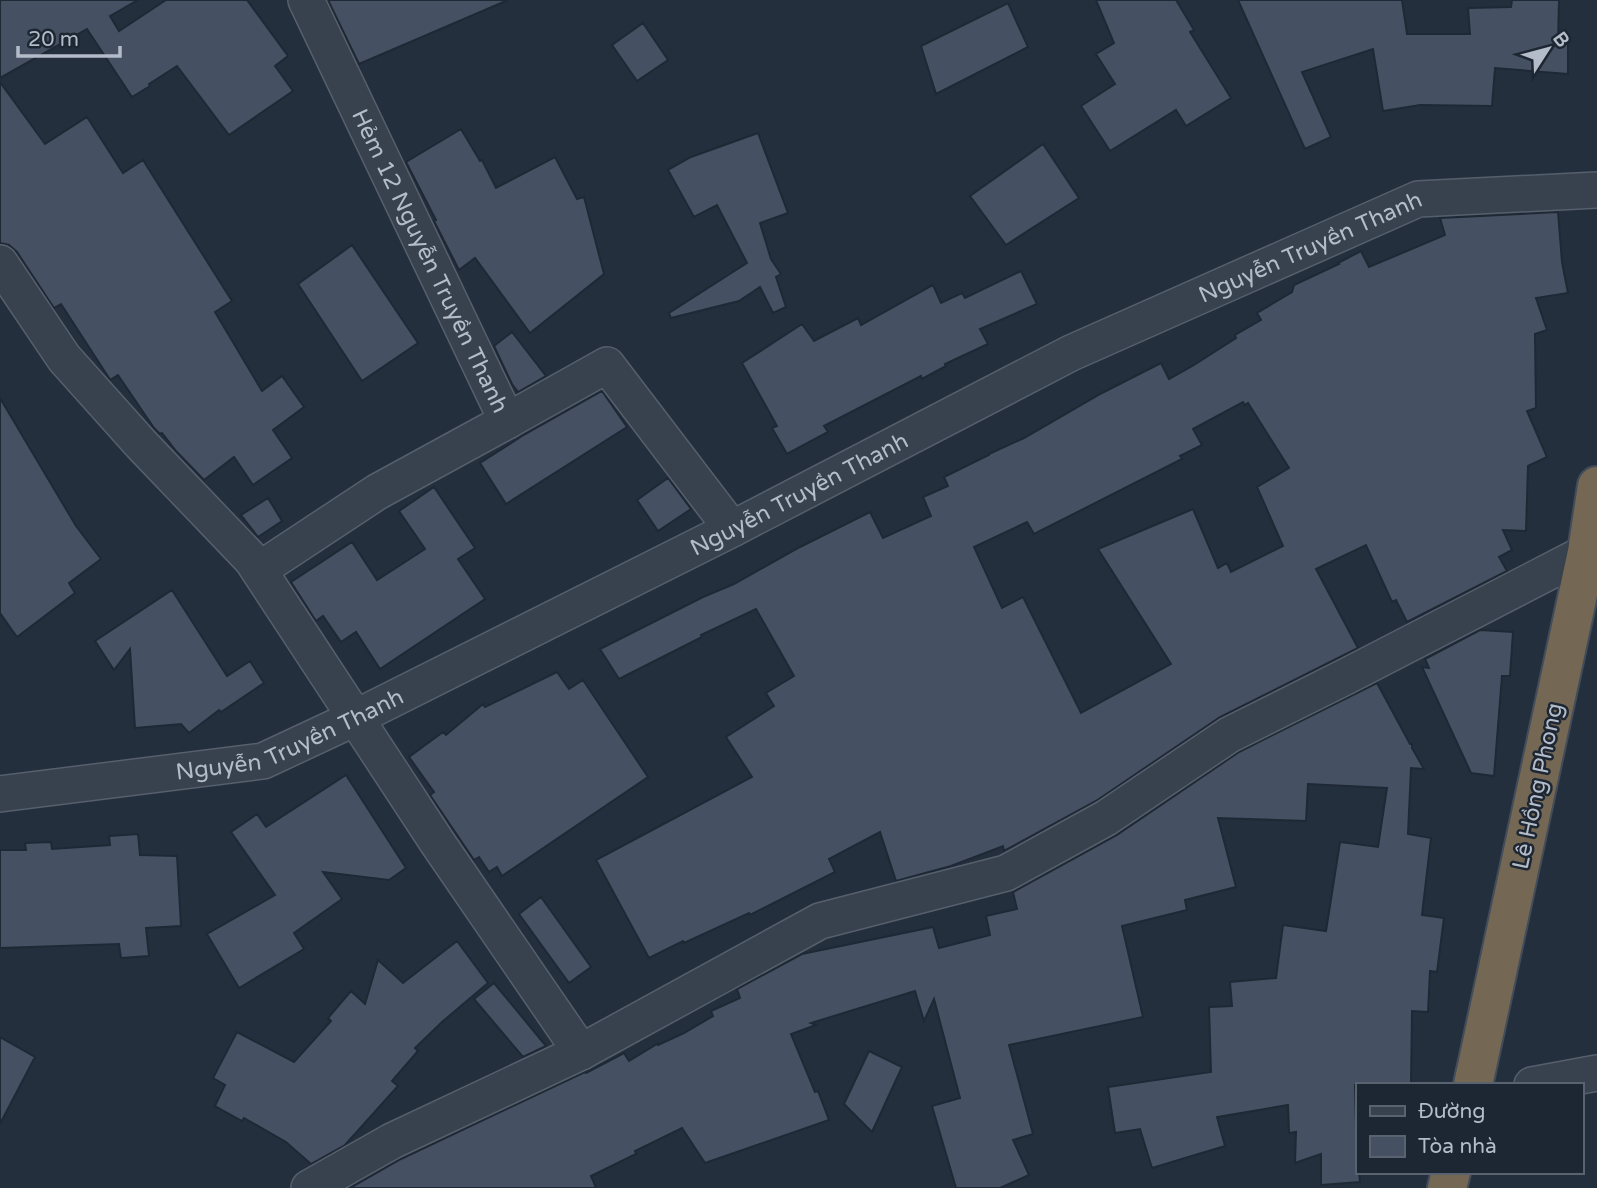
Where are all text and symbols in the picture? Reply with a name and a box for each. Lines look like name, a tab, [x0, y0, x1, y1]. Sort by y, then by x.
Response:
scale bar	[18, 14, 119, 58]
north arrow	[1513, 14, 1583, 84]
text: 20 m	[28, 27, 79, 52]
text: B	[1548, 28, 1574, 51]
street label: Hẻm 12 Nguyễn Truyền Thanh	[345, 105, 514, 418]
street label: Nguyễn Truyền Thanh	[1195, 186, 1427, 310]
street label: Nguyễn Truyền Thanh	[686, 427, 913, 563]
street label: Nguyễn Truyền Thanh	[174, 683, 408, 787]
street label: Lê Hồng Phong	[1507, 700, 1569, 872]
legend	[1356, 1083, 1583, 1174]
text: Đường	[1418, 1099, 1486, 1124]
text: Tòa nhà	[1418, 1134, 1497, 1159]

